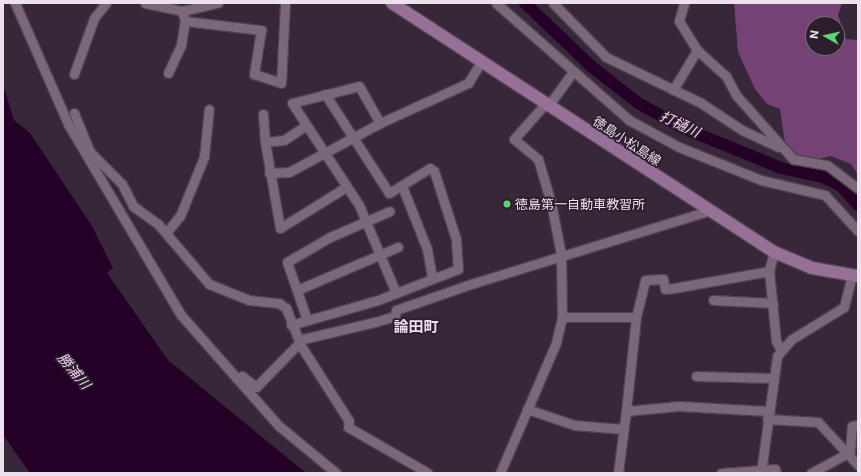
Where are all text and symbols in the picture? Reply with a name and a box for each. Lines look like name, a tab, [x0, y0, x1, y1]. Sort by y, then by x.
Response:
north arrow	[805, 16, 845, 56]
text: N	[807, 29, 822, 40]
water label: 打樋川	[657, 108, 703, 140]
street label: 徳島小松島線	[590, 113, 664, 169]
place label: 徳島第一自動車教習所	[515, 196, 645, 212]
marker: 徳島第一自動車教習所	[502, 199, 512, 209]
district label: 論田町	[394, 318, 438, 336]
water label: 勝浦川	[54, 350, 94, 392]

